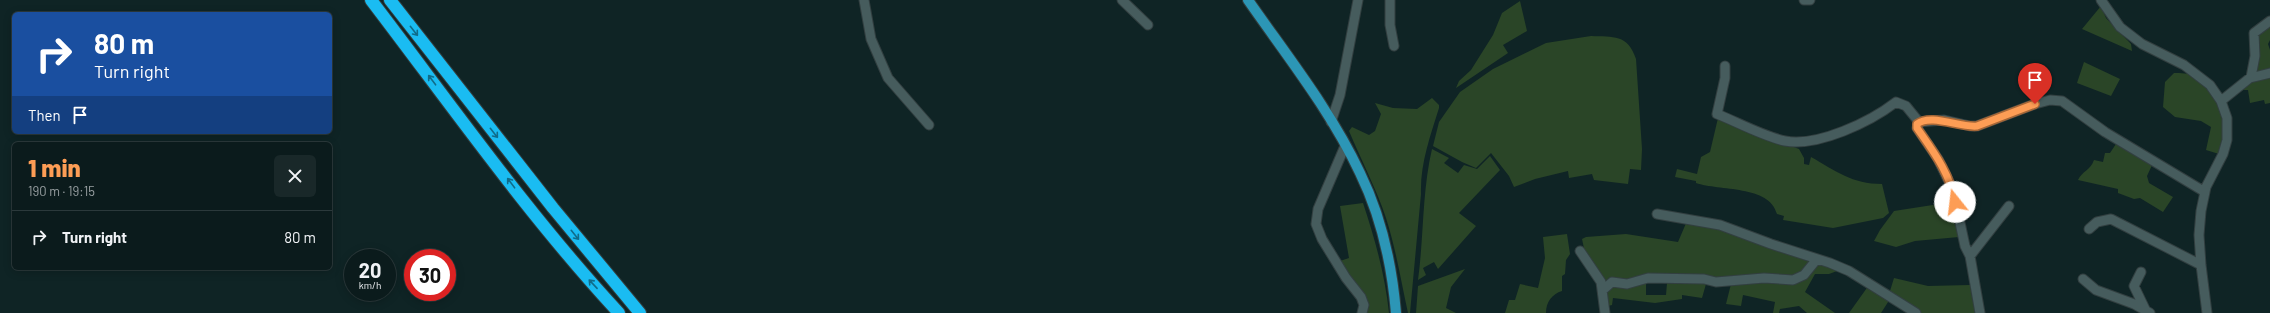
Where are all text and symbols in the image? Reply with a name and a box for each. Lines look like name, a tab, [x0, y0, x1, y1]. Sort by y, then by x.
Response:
one-way arrow	[410, 25, 419, 36]
text: 80 m	[94, 26, 154, 60]
icon: right	[28, 28, 80, 80]
text: Turn right	[94, 60, 170, 82]
pin	[2018, 63, 2052, 104]
icon: arrive	[2024, 69, 2046, 91]
one-way arrow	[428, 75, 437, 86]
icon: arrive	[69, 104, 91, 126]
text: Then	[28, 106, 61, 124]
one-way arrow	[490, 128, 499, 139]
text: 1 min	[28, 153, 81, 182]
button: close	[274, 155, 316, 197]
one-way arrow	[507, 178, 516, 189]
position arrow	[1934, 181, 1976, 223]
text: 190 m · 19:15	[28, 183, 95, 199]
icon: right	[28, 226, 50, 248]
text: Turn right	[62, 228, 127, 246]
text: 80 m	[284, 228, 316, 246]
one-way arrow	[571, 230, 579, 241]
speed limit sign: 30	[404, 249, 456, 301]
text: 20	[359, 258, 381, 282]
text: km/h	[359, 279, 381, 291]
one-way arrow	[589, 280, 598, 290]

